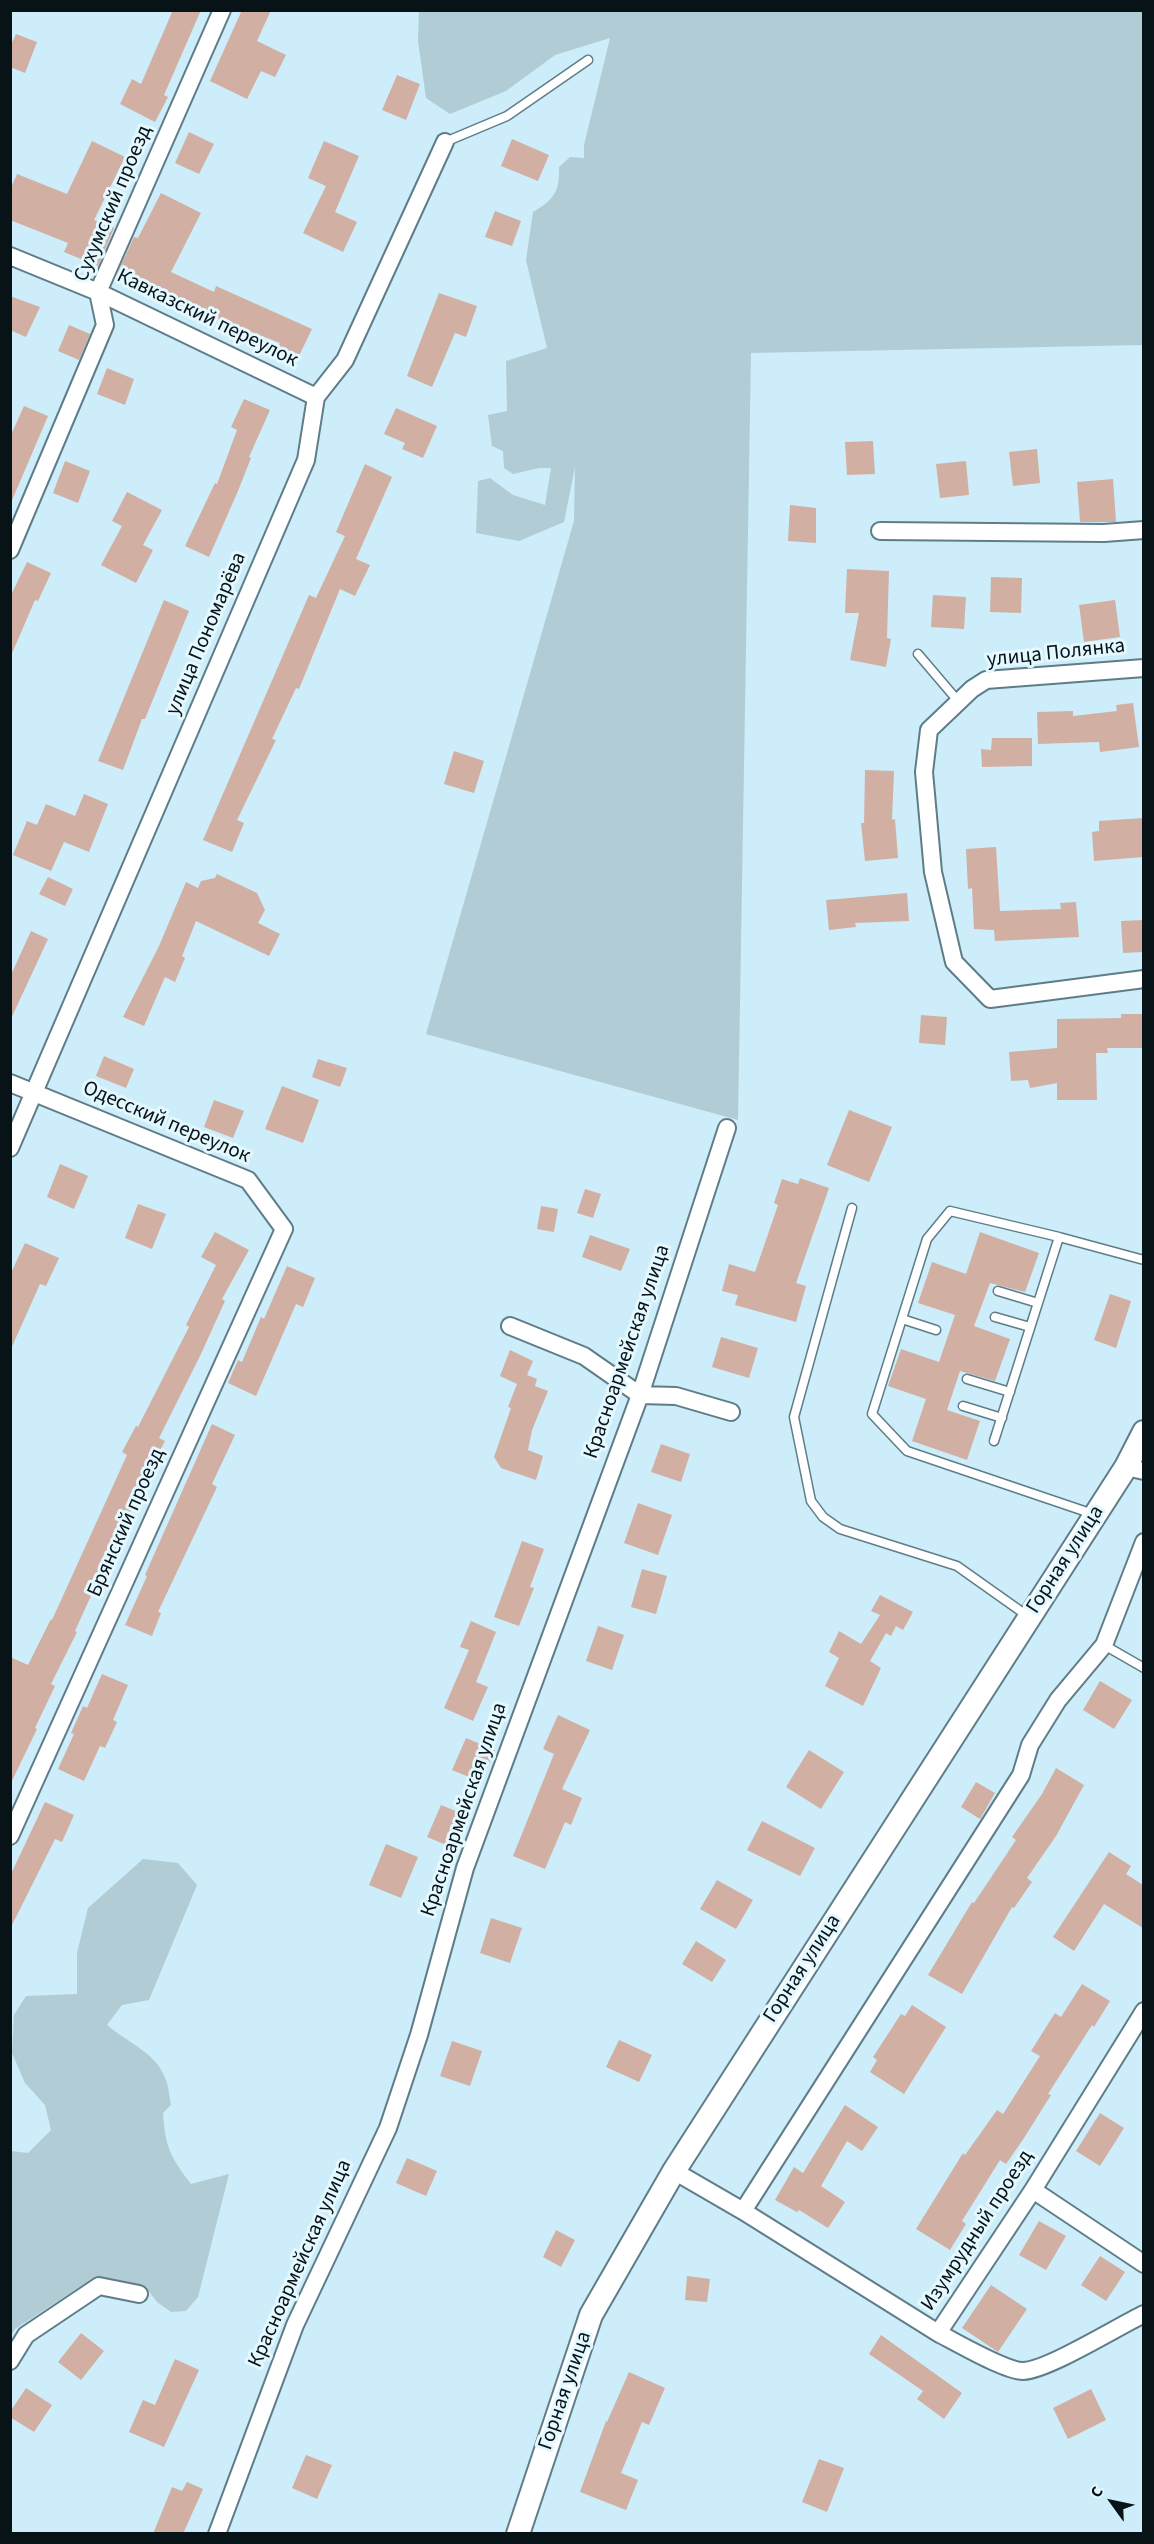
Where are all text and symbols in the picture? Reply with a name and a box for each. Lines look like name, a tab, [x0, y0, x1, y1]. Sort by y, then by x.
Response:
street label: Сухумский проезд	[70, 122, 158, 286]
street label: Кавказский переулок	[112, 264, 302, 374]
street label: улица Пономарёва	[161, 549, 253, 719]
street label: улица Полянка	[986, 634, 1126, 674]
street label: Одесский переулок	[79, 1076, 253, 1170]
street label: Красноармейская улица	[579, 1242, 677, 1462]
street label: Брянский проезд	[83, 1445, 171, 1601]
street label: Горная улица	[1022, 1501, 1110, 1619]
street label: Красноармейская улица	[416, 1700, 514, 1920]
street label: Горная улица	[759, 1910, 847, 2028]
street label: Изумрудный проезд	[917, 2146, 1039, 2316]
street label: Красноармейская улица	[244, 2156, 358, 2372]
street label: Горная улица	[534, 2328, 598, 2454]
north arrow	[1082, 2472, 1142, 2532]
text: С	[1085, 2482, 1109, 2502]

